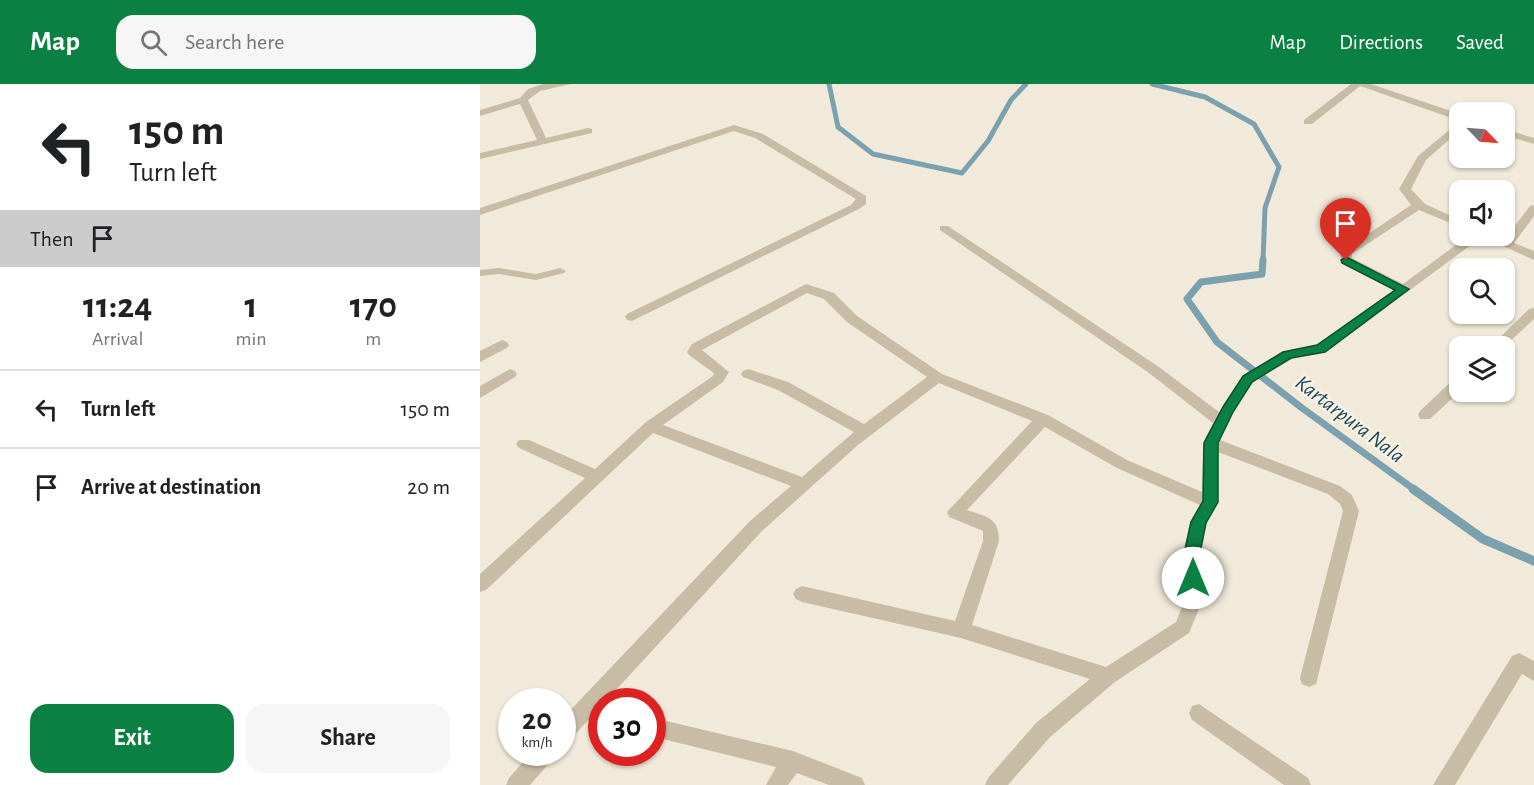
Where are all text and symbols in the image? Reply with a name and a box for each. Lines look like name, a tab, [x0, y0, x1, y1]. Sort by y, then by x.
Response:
search box	[116, 15, 536, 69]
icon: search	[137, 26, 170, 59]
text: Map	[30, 28, 80, 56]
text: Search here	[185, 31, 284, 53]
text: Map	[1270, 32, 1306, 53]
text: Directions	[1339, 32, 1423, 53]
text: Saved	[1456, 32, 1504, 53]
north arrow	[1449, 102, 1515, 168]
map controls	[1449, 102, 1515, 402]
icon: left	[30, 108, 108, 186]
text: 150 m	[129, 110, 224, 152]
text: Turn left	[129, 159, 217, 186]
button: sound	[1449, 180, 1515, 246]
pin	[1320, 198, 1371, 260]
icon: arrive	[1329, 207, 1362, 240]
icon: arrive	[86, 222, 119, 255]
text: Then	[30, 228, 74, 250]
button: search	[1449, 258, 1515, 324]
text: 11:24	[83, 288, 152, 324]
text: 1	[244, 288, 257, 324]
text: 170	[350, 288, 397, 324]
text: Arrival	[92, 329, 143, 349]
text: min	[235, 329, 267, 349]
text: m	[365, 329, 381, 349]
button: layers	[1449, 336, 1515, 402]
water label: Kartarpura Nala	[1291, 371, 1409, 468]
icon: left	[30, 393, 63, 426]
text: Turn left	[81, 398, 155, 420]
text: 150 m	[400, 398, 450, 420]
icon: arrive	[30, 471, 63, 504]
text: Arrive at destination	[81, 476, 261, 498]
text: 20 m	[407, 476, 450, 498]
position arrow	[1161, 546, 1225, 610]
speed limit sign: 30	[588, 688, 666, 766]
button: Exit	[30, 704, 234, 773]
button: Share	[246, 704, 450, 773]
text: 20	[522, 705, 552, 735]
text: km/h	[522, 735, 552, 750]

